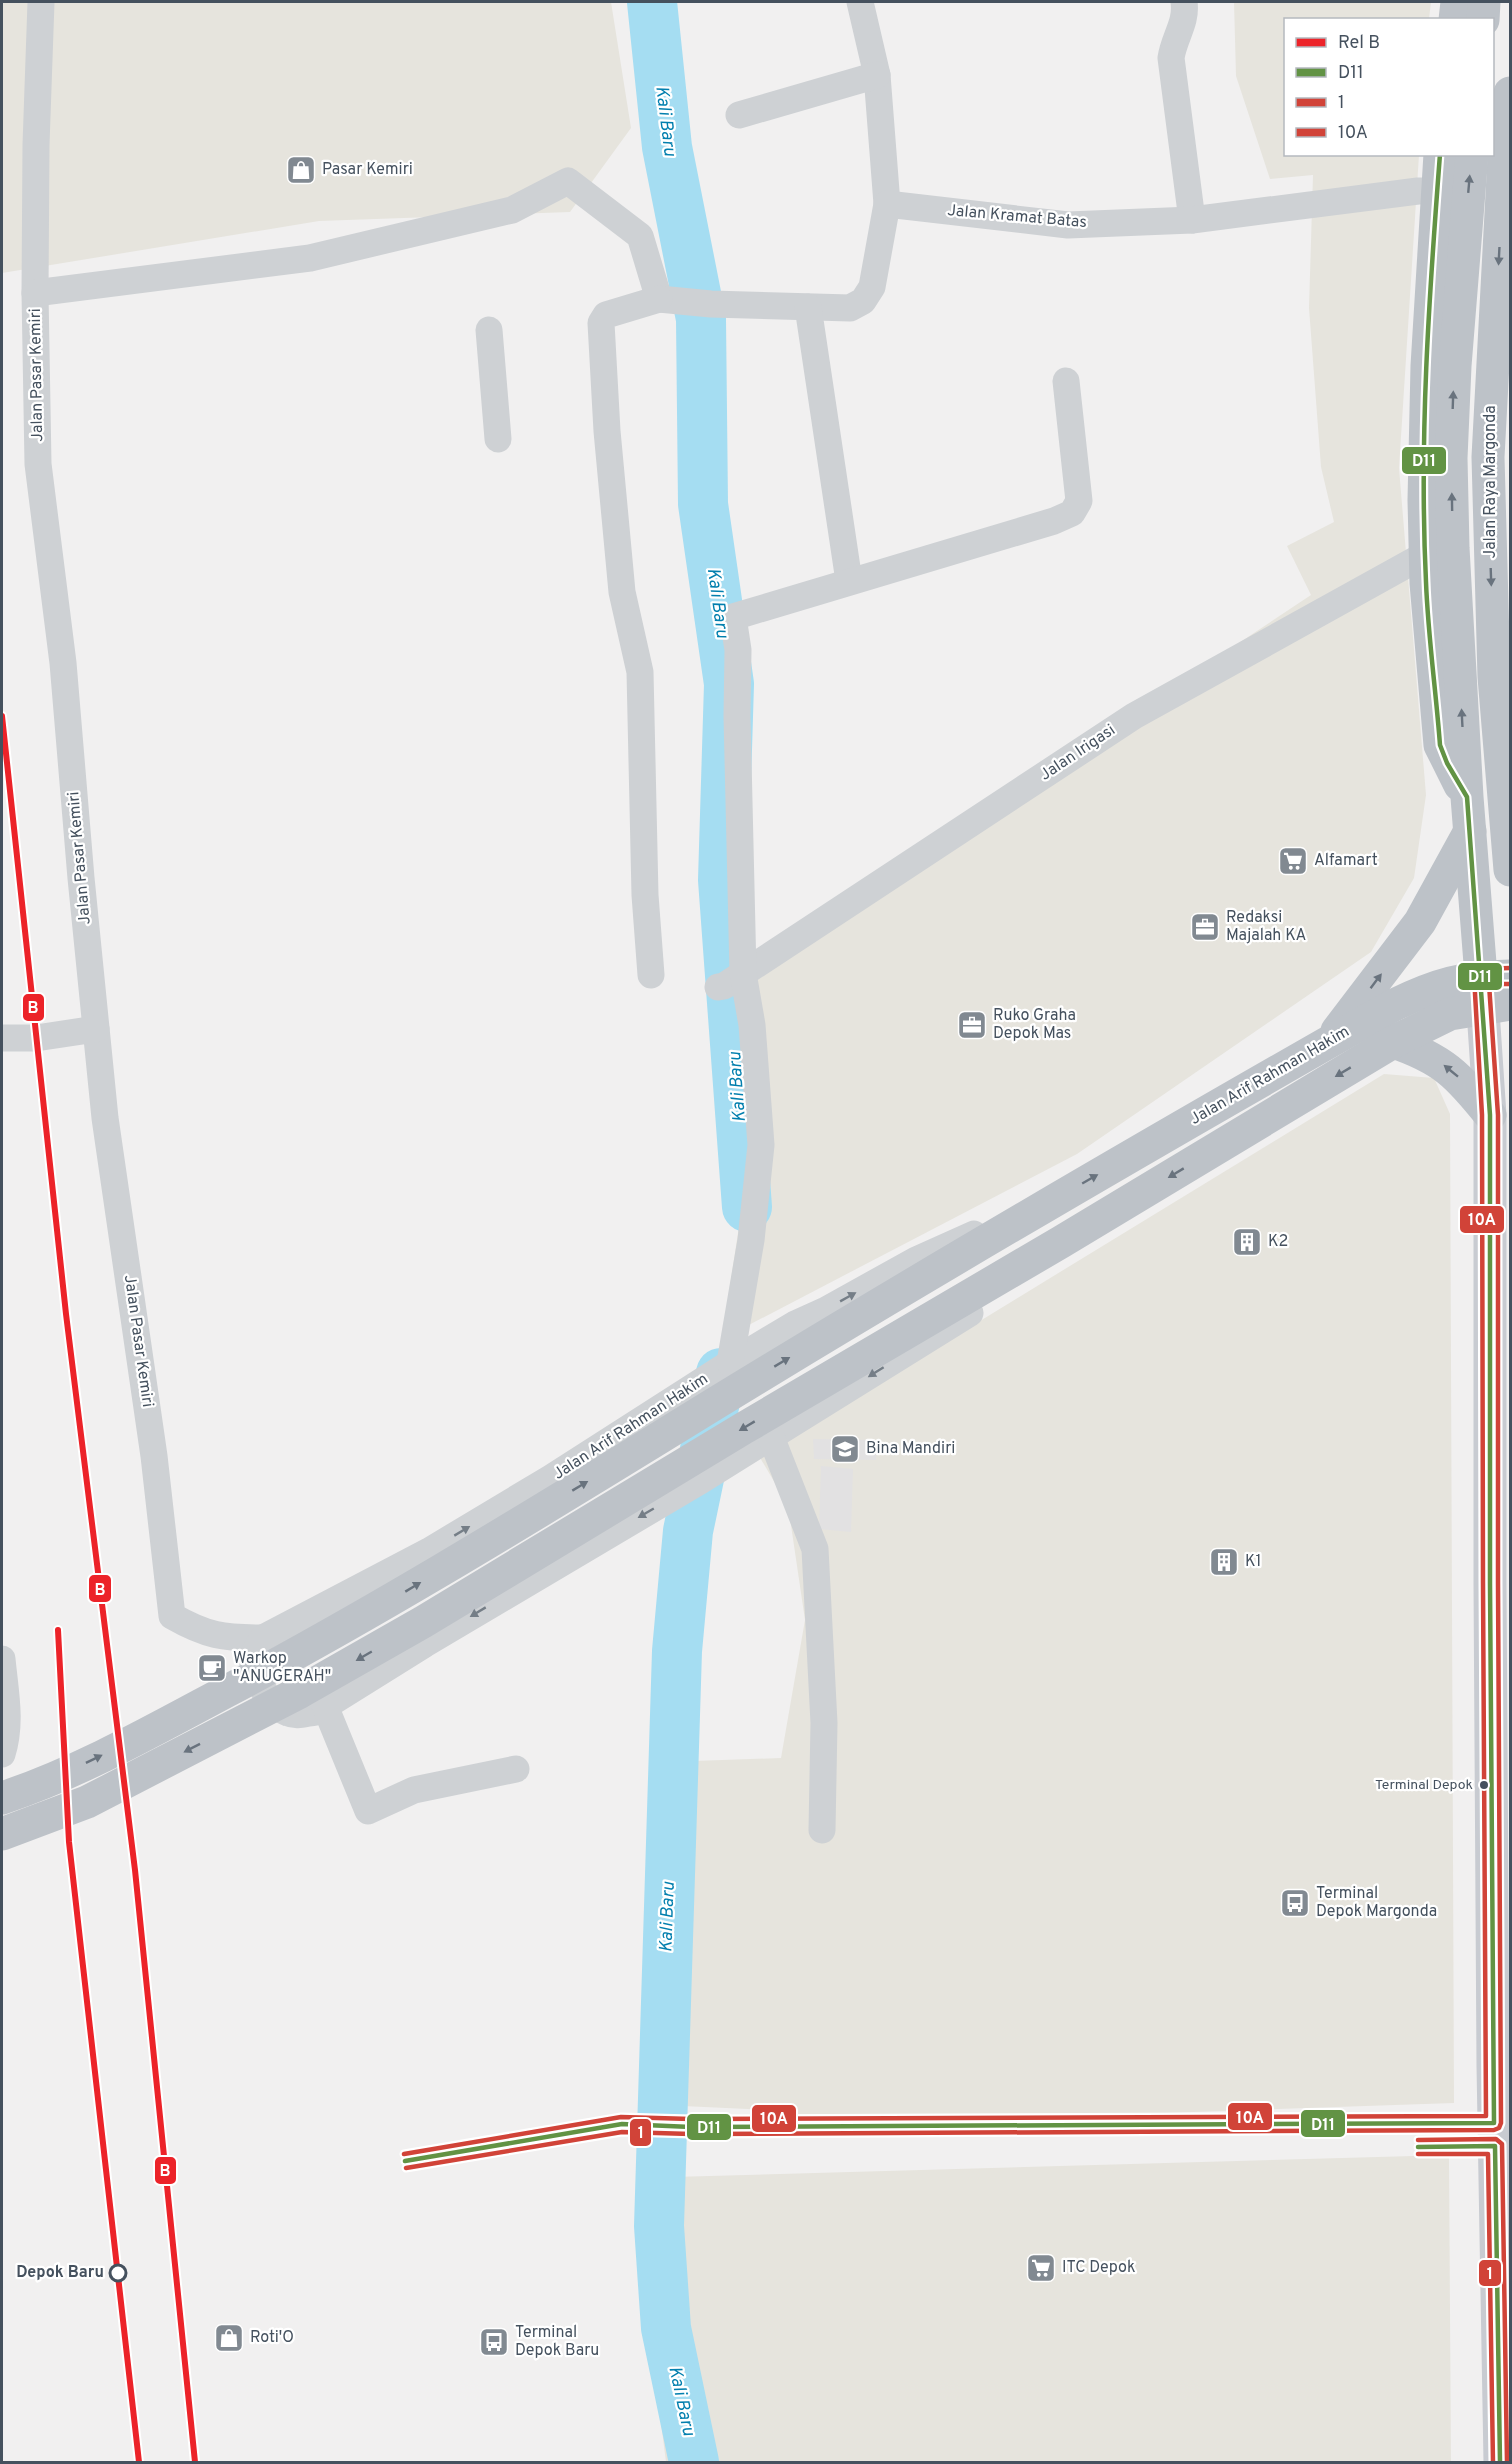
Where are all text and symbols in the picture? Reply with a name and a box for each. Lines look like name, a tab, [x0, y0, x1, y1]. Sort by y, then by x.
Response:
legend	[1284, 18, 1494, 156]
text: Rel B	[1338, 32, 1380, 55]
text: D11	[1338, 62, 1364, 85]
water label: Kali Baru	[649, 85, 681, 158]
text: 1	[1338, 92, 1345, 115]
text: 10A	[1338, 122, 1368, 145]
shop icon: Pasar Kemiri	[285, 154, 317, 186]
place label: Pasar Kemiri	[322, 160, 413, 180]
one-way arrow	[1464, 175, 1474, 194]
street label: Jalan Kramat Batas	[946, 201, 1088, 233]
one-way arrow	[1494, 247, 1503, 266]
street label: Jalan Pasar Kemiri	[26, 308, 48, 442]
one-way arrow	[1449, 390, 1458, 409]
street label: Jalan Raya Margonda	[1481, 405, 1501, 559]
line badge: D11	[1401, 446, 1447, 475]
text: D11	[1412, 452, 1436, 472]
one-way arrow	[1447, 493, 1457, 512]
water label: Kali Baru	[701, 566, 733, 640]
one-way arrow	[1487, 567, 1496, 586]
one-way arrow	[1458, 709, 1467, 728]
street label: Jalan Irigasi	[1037, 721, 1119, 785]
street label: Jalan Pasar Kemiri	[64, 791, 96, 925]
supermarket icon: Alfamart	[1277, 845, 1309, 877]
place label: Alfamart	[1314, 851, 1378, 871]
place label: Redaksi Majalah KA	[1226, 908, 1307, 946]
office icon: Redaksi Majalah KA	[1189, 911, 1221, 943]
line badge: D11	[1457, 962, 1503, 991]
text: D11	[1468, 968, 1492, 988]
one-way arrow	[1369, 974, 1381, 989]
line badge: B	[22, 993, 45, 1022]
text: B	[27, 999, 39, 1019]
place label: Ruko Graha Depok Mas	[993, 1006, 1076, 1044]
office icon: Ruko Graha Depok Mas	[956, 1009, 988, 1041]
street label: Jalan Arif Rahman Hakim	[1187, 1022, 1353, 1130]
water label: Kali Baru	[724, 1051, 752, 1123]
one-way arrow	[1444, 1065, 1459, 1078]
one-way arrow	[1334, 1067, 1351, 1077]
one-way arrow	[1168, 1167, 1184, 1178]
one-way arrow	[1082, 1174, 1099, 1184]
line badge: 10A	[1459, 1205, 1505, 1234]
text: 10A	[1468, 1211, 1496, 1231]
building icon: K2	[1231, 1226, 1263, 1258]
place label: K2	[1268, 1232, 1288, 1252]
street label: Jalan Pasar Kemiri	[119, 1273, 157, 1409]
one-way arrow	[839, 1292, 856, 1302]
one-way arrow	[774, 1356, 790, 1367]
one-way arrow	[867, 1366, 884, 1377]
street label: Jalan Arif Rahman Hakim	[550, 1369, 712, 1485]
one-way arrow	[738, 1421, 755, 1431]
school or university icon: Bina Mandiri	[829, 1433, 861, 1465]
place label: Bina Mandiri	[866, 1439, 955, 1459]
one-way arrow	[572, 1481, 588, 1492]
one-way arrow	[638, 1507, 654, 1518]
one-way arrow	[454, 1526, 471, 1536]
building icon: K1	[1208, 1546, 1240, 1578]
place label: K1	[1245, 1552, 1261, 1572]
line badge: B	[88, 1574, 112, 1603]
text: B	[94, 1581, 106, 1601]
one-way arrow	[405, 1582, 422, 1592]
one-way arrow	[469, 1607, 486, 1617]
place label: Warkop "ANUGERAH"	[233, 1649, 331, 1687]
one-way arrow	[355, 1651, 372, 1661]
cafe icon: Warkop "ANUGERAH"	[196, 1652, 228, 1684]
one-way arrow	[183, 1743, 200, 1753]
one-way arrow	[85, 1755, 103, 1765]
place label: Terminal Depok	[1375, 1777, 1473, 1794]
marker: Terminal Depok	[1478, 1779, 1490, 1791]
water label: Kali Baru	[655, 1881, 681, 1953]
place label: Terminal Depok Margonda	[1316, 1884, 1437, 1922]
bus stop icon: Terminal Depok Margonda	[1279, 1887, 1311, 1919]
line badge: 10A	[1227, 2102, 1273, 2131]
line badge: 10A	[751, 2104, 797, 2133]
text: 10A	[1236, 2109, 1264, 2129]
line badge: D11	[1300, 2109, 1346, 2138]
text: 10A	[760, 2110, 788, 2130]
line badge: D11	[686, 2113, 732, 2141]
text: D11	[1311, 2116, 1335, 2136]
line badge: 1	[629, 2118, 652, 2147]
text: D11	[697, 2119, 721, 2139]
text: 1	[638, 2124, 644, 2144]
line badge: B	[154, 2156, 177, 2185]
text: B	[159, 2162, 171, 2182]
supermarket icon: ITC Depok	[1025, 2252, 1057, 2284]
place label: ITC Depok	[1062, 2258, 1136, 2278]
line badge: 1	[1478, 2259, 1502, 2287]
place label: Depok Baru	[16, 2263, 104, 2283]
marker: Depok Baru	[109, 2264, 127, 2282]
text: 1	[1487, 2265, 1493, 2285]
shop icon: Roti'O	[213, 2322, 245, 2354]
place label: Terminal Depok Baru	[515, 2323, 599, 2361]
bus stop icon: Terminal Depok Baru	[478, 2326, 510, 2358]
place label: Roti'O	[250, 2328, 294, 2348]
water label: Kali Baru	[662, 2364, 700, 2438]

